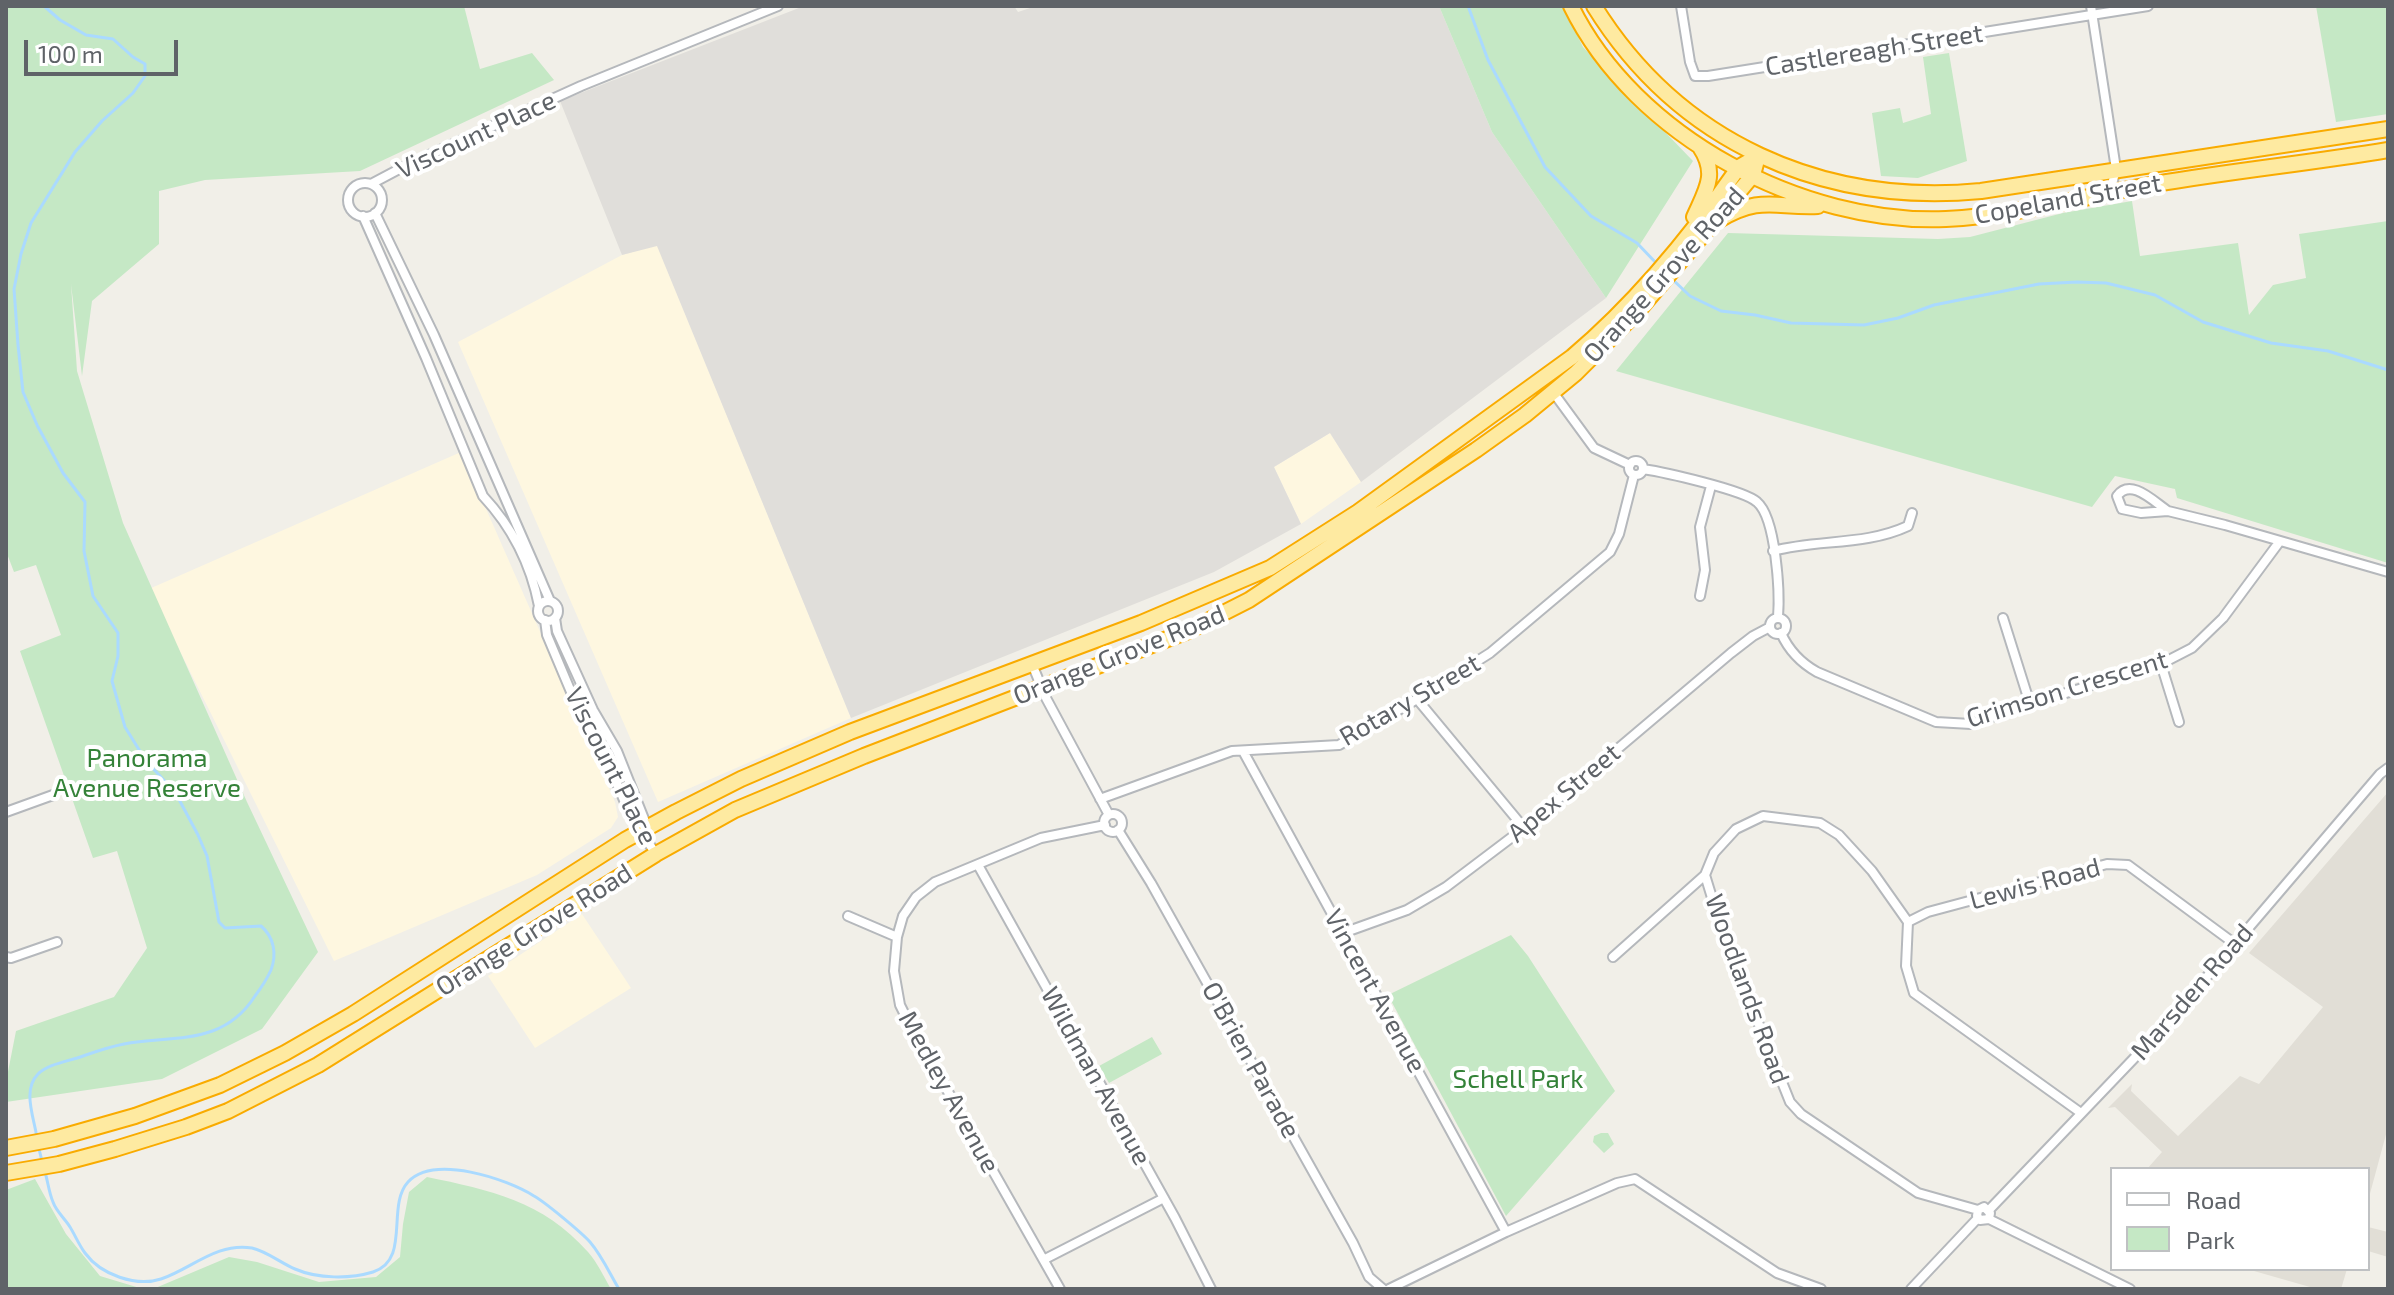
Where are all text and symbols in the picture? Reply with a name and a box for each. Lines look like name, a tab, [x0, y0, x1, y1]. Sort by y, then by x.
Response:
street label: Castlereagh Street	[1763, 17, 1985, 83]
scale bar	[28, 24, 182, 74]
text: 100 m	[38, 39, 103, 68]
street label: Viscount Place	[391, 84, 561, 186]
street label: Copeland Street	[1972, 167, 2164, 231]
street label: Orange Grove Road	[1577, 181, 1751, 369]
street label: Orange Grove Road	[1009, 598, 1229, 712]
street label: Grimson Crescent	[1963, 644, 2171, 734]
street label: Rotary Street	[1334, 647, 1486, 753]
street label: Viscount Place	[558, 682, 664, 850]
street label: Apex Street	[1502, 737, 1626, 849]
park label: Panorama Avenue Reserve	[53, 742, 241, 804]
street label: Lewis Road	[1966, 852, 2104, 916]
street label: Orange Grove Road	[430, 857, 638, 1003]
street label: Woodlands Road	[1698, 890, 1796, 1088]
street label: Vincent Avenue	[1317, 904, 1433, 1078]
street label: Marsden Road	[2124, 917, 2260, 1067]
street label: O'Brien Parade	[1195, 976, 1307, 1144]
street label: Wildman Avenue	[1034, 982, 1158, 1170]
street label: Medley Avenue	[892, 1006, 1006, 1178]
park label: Schell Park	[1453, 1063, 1583, 1095]
legend	[2110, 1167, 2370, 1271]
text: Road	[2186, 1185, 2241, 1214]
text: Park	[2186, 1225, 2235, 1254]

